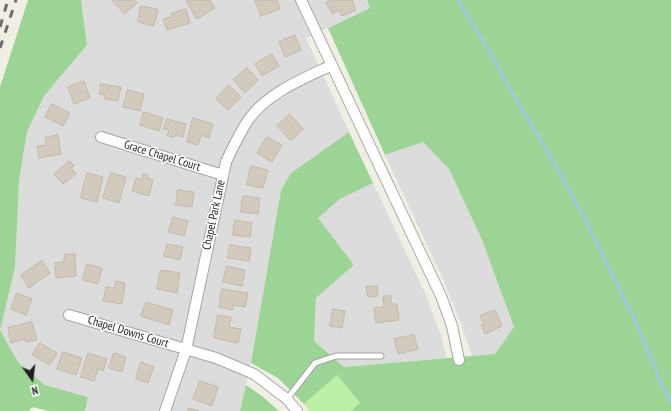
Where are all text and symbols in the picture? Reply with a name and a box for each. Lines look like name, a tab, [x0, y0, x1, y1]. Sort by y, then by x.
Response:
street label: Grace Chapel Court	[122, 138, 202, 174]
street label: Chapel Park Lane	[200, 179, 228, 251]
street label: Chapel Downs Court	[86, 313, 170, 351]
north arrow	[12, 359, 52, 399]
text: N	[30, 383, 39, 398]

